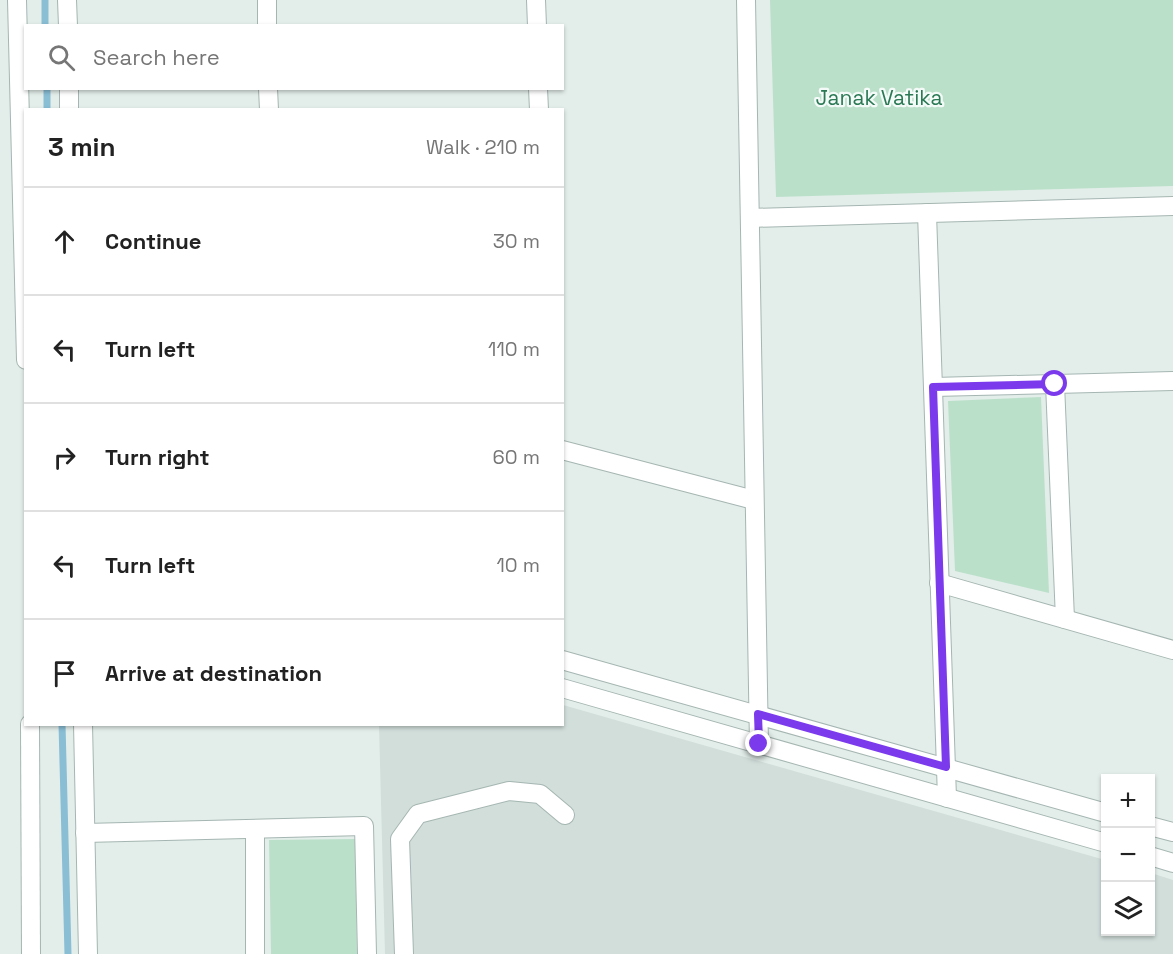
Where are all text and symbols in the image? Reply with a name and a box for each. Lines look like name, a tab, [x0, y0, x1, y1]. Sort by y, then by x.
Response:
search box	[24, 24, 564, 90]
icon: search	[45, 41, 78, 74]
text: Search here	[93, 43, 220, 71]
park label: Janak Vatika	[816, 84, 942, 111]
text: 3 min	[48, 130, 116, 164]
text: Walk · 210 m	[426, 134, 540, 160]
icon: ahead	[48, 225, 81, 258]
text: Continue	[105, 227, 201, 255]
text: 30 m	[493, 228, 540, 254]
icon: left	[48, 333, 81, 366]
text: Turn left	[105, 335, 195, 363]
text: 110 m	[488, 336, 540, 362]
route start	[1041, 370, 1067, 396]
icon: right	[48, 441, 81, 474]
text: Turn right	[105, 443, 210, 471]
text: 60 m	[493, 444, 540, 470]
icon: left	[48, 549, 81, 582]
text: Turn left	[105, 551, 195, 579]
text: 10 m	[496, 552, 540, 578]
icon: arrive	[48, 657, 81, 690]
text: Arrive at destination	[105, 659, 322, 687]
route end	[745, 730, 771, 756]
map controls	[1101, 774, 1155, 936]
button: +	[1101, 774, 1155, 828]
button: −	[1101, 828, 1155, 882]
button: layers	[1101, 882, 1155, 936]

